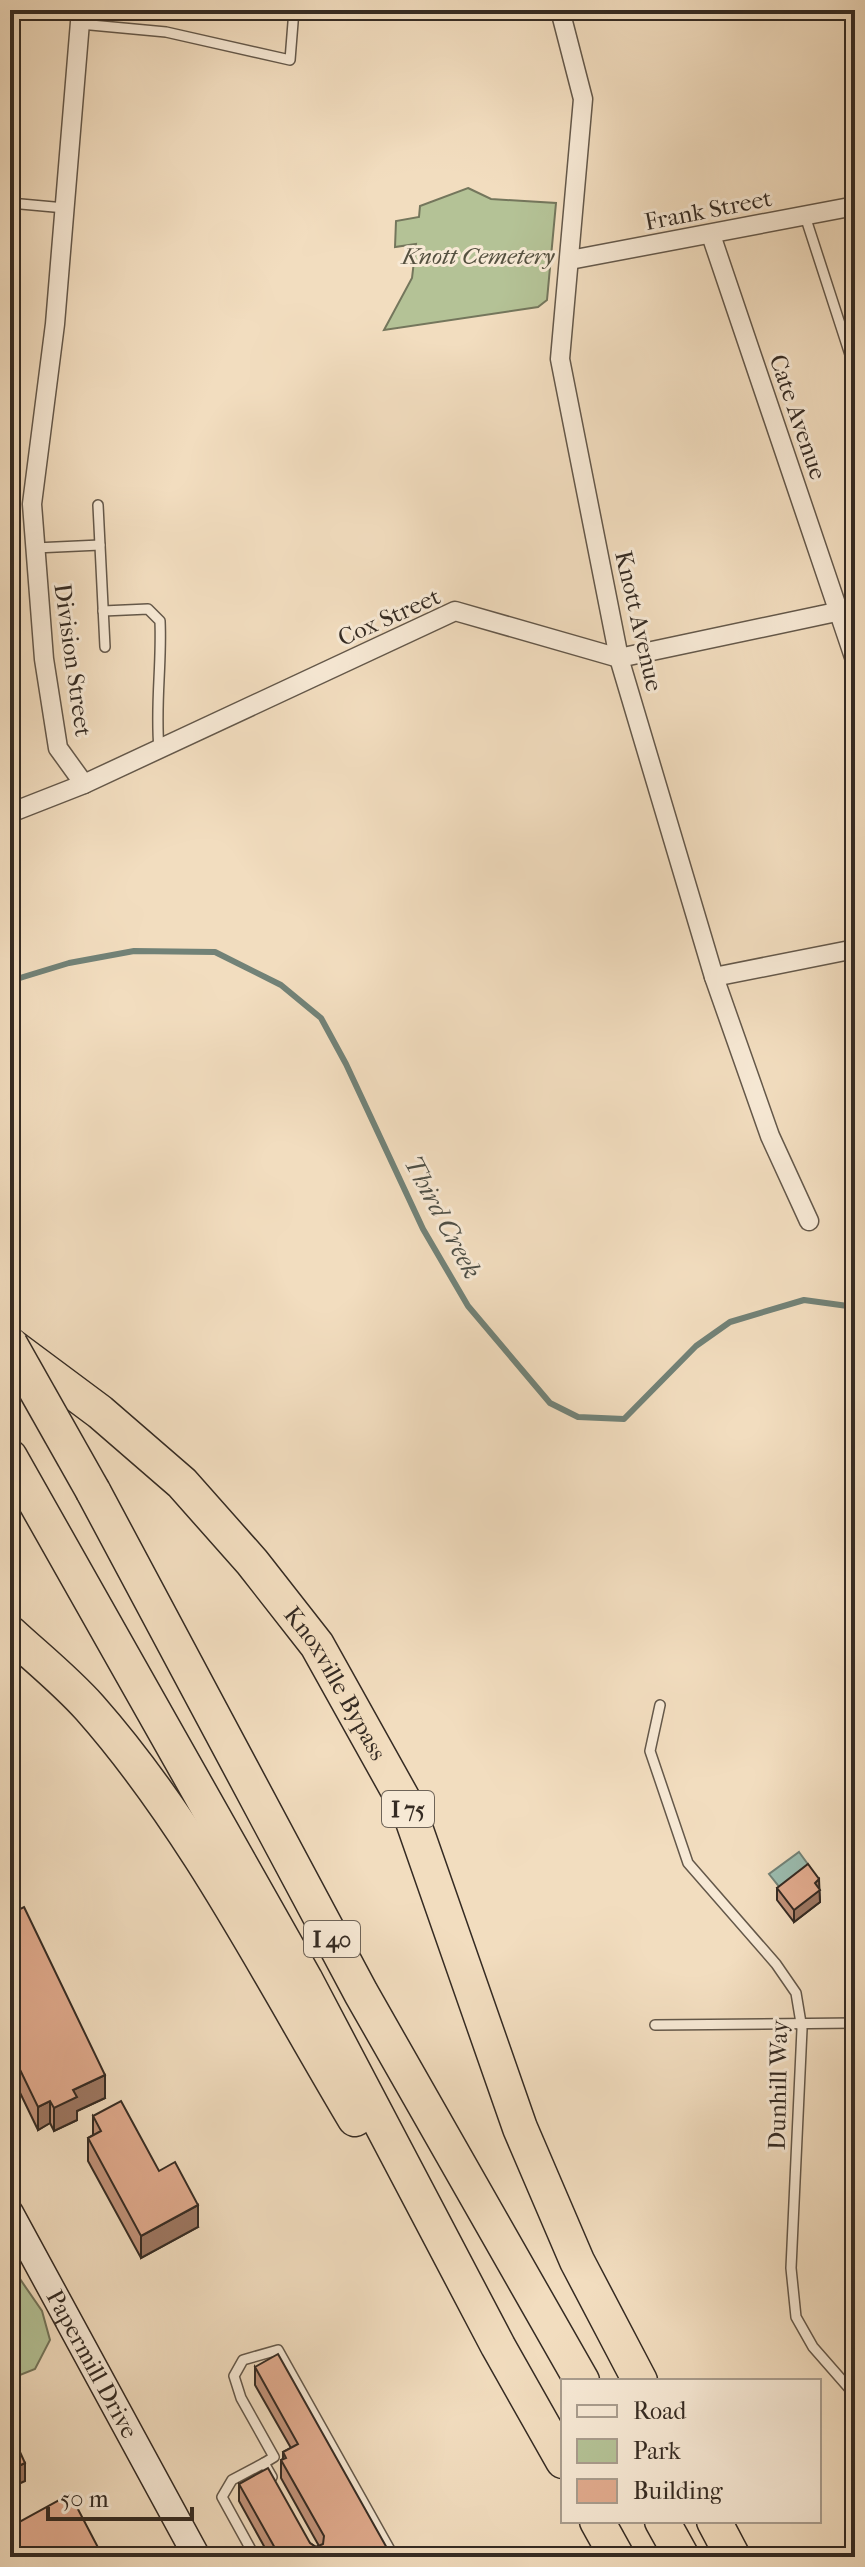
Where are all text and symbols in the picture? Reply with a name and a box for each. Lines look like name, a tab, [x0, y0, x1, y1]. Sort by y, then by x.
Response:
street label: Frank Street	[642, 184, 774, 236]
park label: Knott Cemetery	[400, 242, 555, 270]
street label: Cate Avenue	[764, 351, 832, 483]
street label: Knott Avenue	[609, 548, 669, 694]
street label: Division Street	[48, 582, 98, 739]
street label: Cox Street	[334, 582, 445, 652]
water label: Third Creek	[397, 1151, 488, 1284]
street label: Knoxville Bypass	[278, 1601, 393, 1765]
road number: I 75	[382, 1791, 434, 1827]
road number: I 40	[304, 1921, 360, 1957]
street label: Dunhill Way	[763, 2018, 793, 2150]
street label: Papermill Drive	[41, 2285, 144, 2443]
legend	[561, 2379, 821, 2523]
text: Road	[633, 2397, 687, 2425]
text: Park	[633, 2437, 681, 2465]
scale bar	[48, 2471, 192, 2521]
text: Building	[633, 2477, 724, 2505]
text: 50 m	[60, 2485, 109, 2513]

